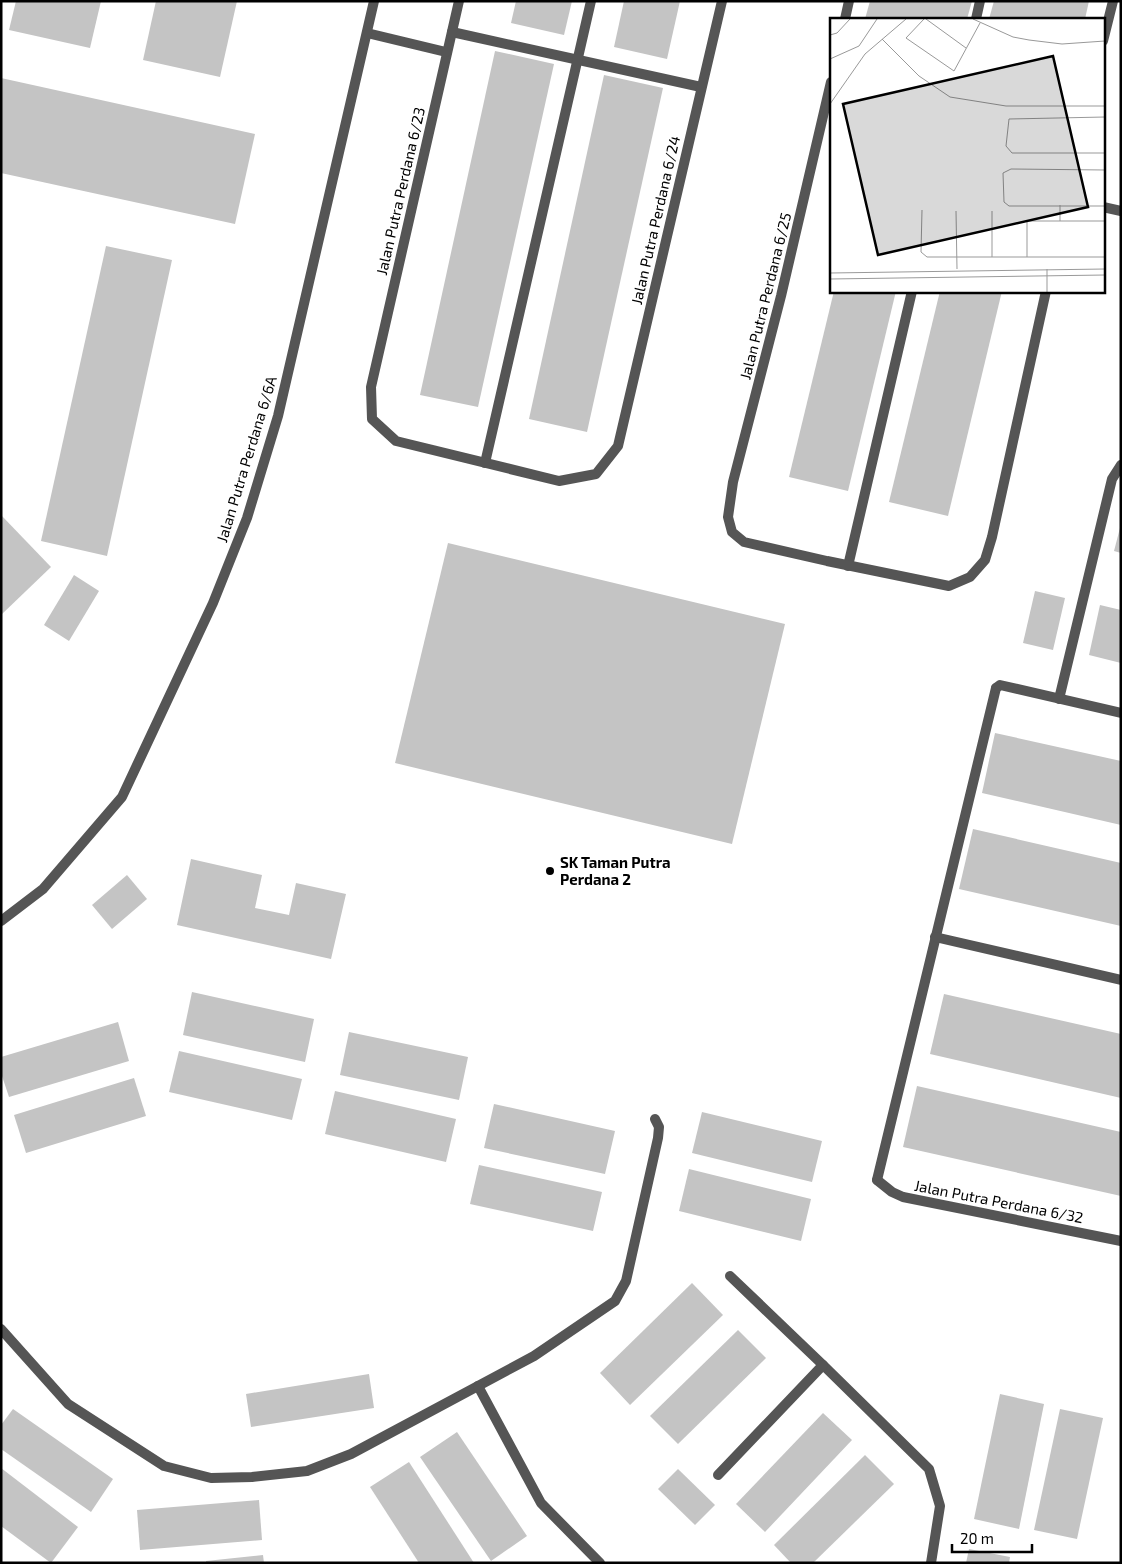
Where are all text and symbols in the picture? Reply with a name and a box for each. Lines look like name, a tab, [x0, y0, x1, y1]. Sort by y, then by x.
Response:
inset map	[830, 18, 1104, 292]
street label: Jalan Putra Perdana 6/23	[372, 105, 428, 277]
street label: Jalan Putra Perdana 6/24	[627, 134, 683, 306]
street label: Jalan Putra Perdana 6/25	[736, 211, 794, 381]
street label: Jalan Putra Perdana 6/6A	[212, 373, 280, 544]
place label: SK Taman Putra Perdana 2	[560, 853, 671, 888]
marker: SK Taman Putra Perdana 2	[544, 865, 556, 877]
street label: Jalan Putra Perdana 6/32	[913, 1176, 1085, 1226]
scale bar	[952, 1522, 1032, 1554]
text: 20 m	[960, 1529, 994, 1547]

